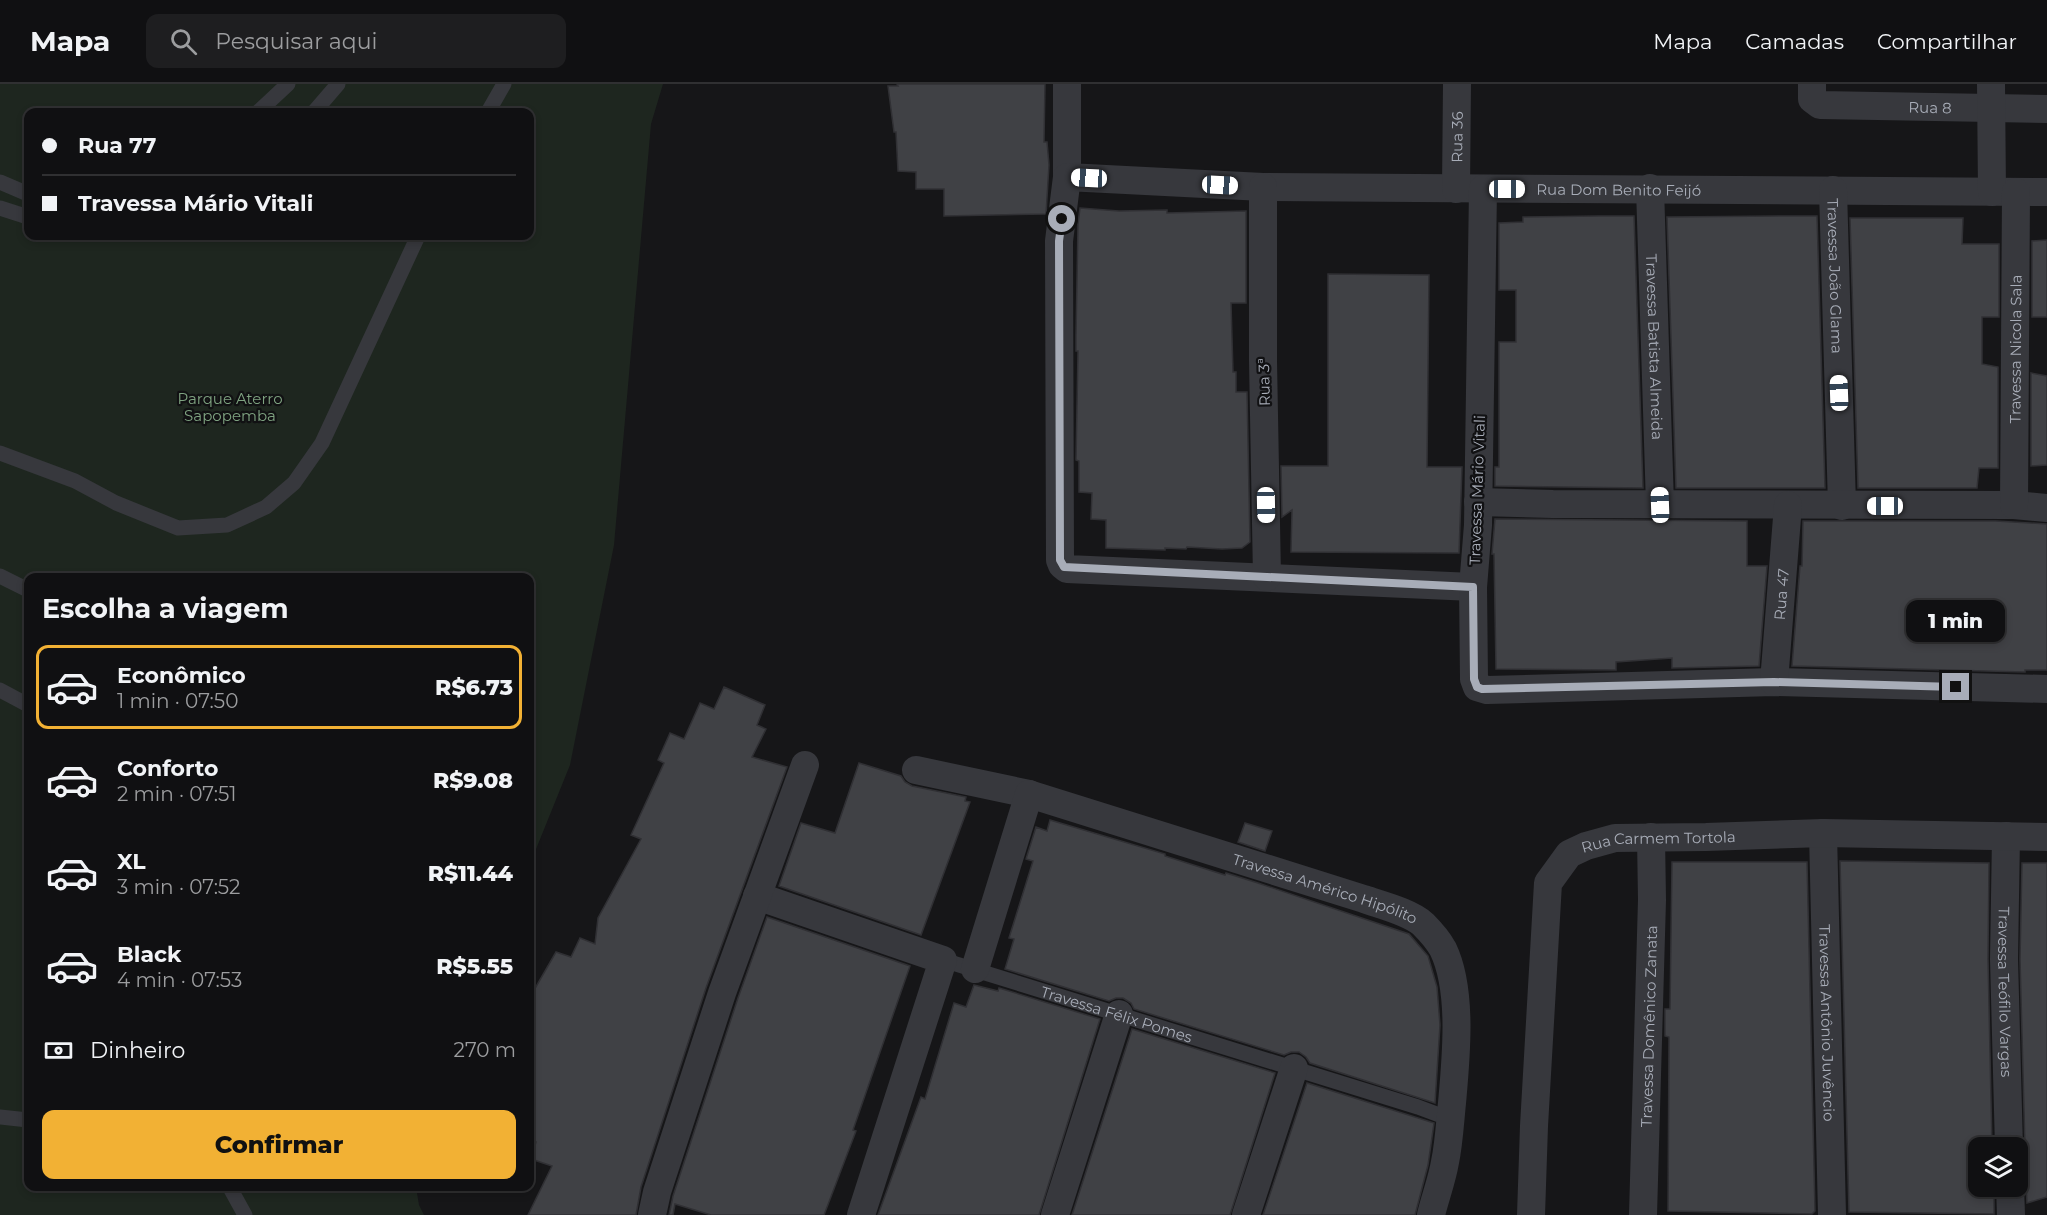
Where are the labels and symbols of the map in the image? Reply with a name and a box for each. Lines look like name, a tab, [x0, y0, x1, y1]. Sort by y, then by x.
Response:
street label: Rua 8	[1908, 97, 1952, 117]
street label: Rua 36	[1447, 111, 1466, 163]
car	[1071, 168, 1107, 188]
car	[1202, 175, 1238, 195]
street label: Rua Dom Benito Feijó	[1536, 179, 1701, 199]
car	[1489, 180, 1525, 198]
street label: Travessa João Glama	[1824, 198, 1847, 354]
route start	[1048, 205, 1075, 232]
street label: Travessa Batista Almeida	[1643, 254, 1667, 440]
street label: Travessa Nicola Sala	[2005, 275, 2025, 423]
street label: Rua 3ª	[1254, 358, 1274, 406]
car	[1829, 375, 1849, 411]
park label: Parque Aterro Sapopemba	[177, 389, 283, 425]
street label: Travessa Mário Vitali	[1465, 415, 1489, 565]
car	[1257, 487, 1275, 523]
car	[1650, 487, 1670, 523]
car	[1867, 497, 1903, 515]
street label: Rua 47	[1769, 568, 1792, 621]
callout: 1 min	[1906, 600, 2006, 642]
route end	[1942, 673, 1969, 700]
street label: Rua Carmem Tortola	[1579, 826, 1736, 856]
street label: Travessa Américo Hipólito	[1231, 849, 1421, 927]
street label: Travessa Teófilo Vargas	[1994, 907, 2017, 1077]
street label: Travessa Antônio Juvêncio	[1816, 924, 1839, 1122]
street label: Travessa Domênico Zanata	[1636, 925, 1661, 1127]
street label: Travessa Félix Pomes	[1039, 981, 1195, 1046]

